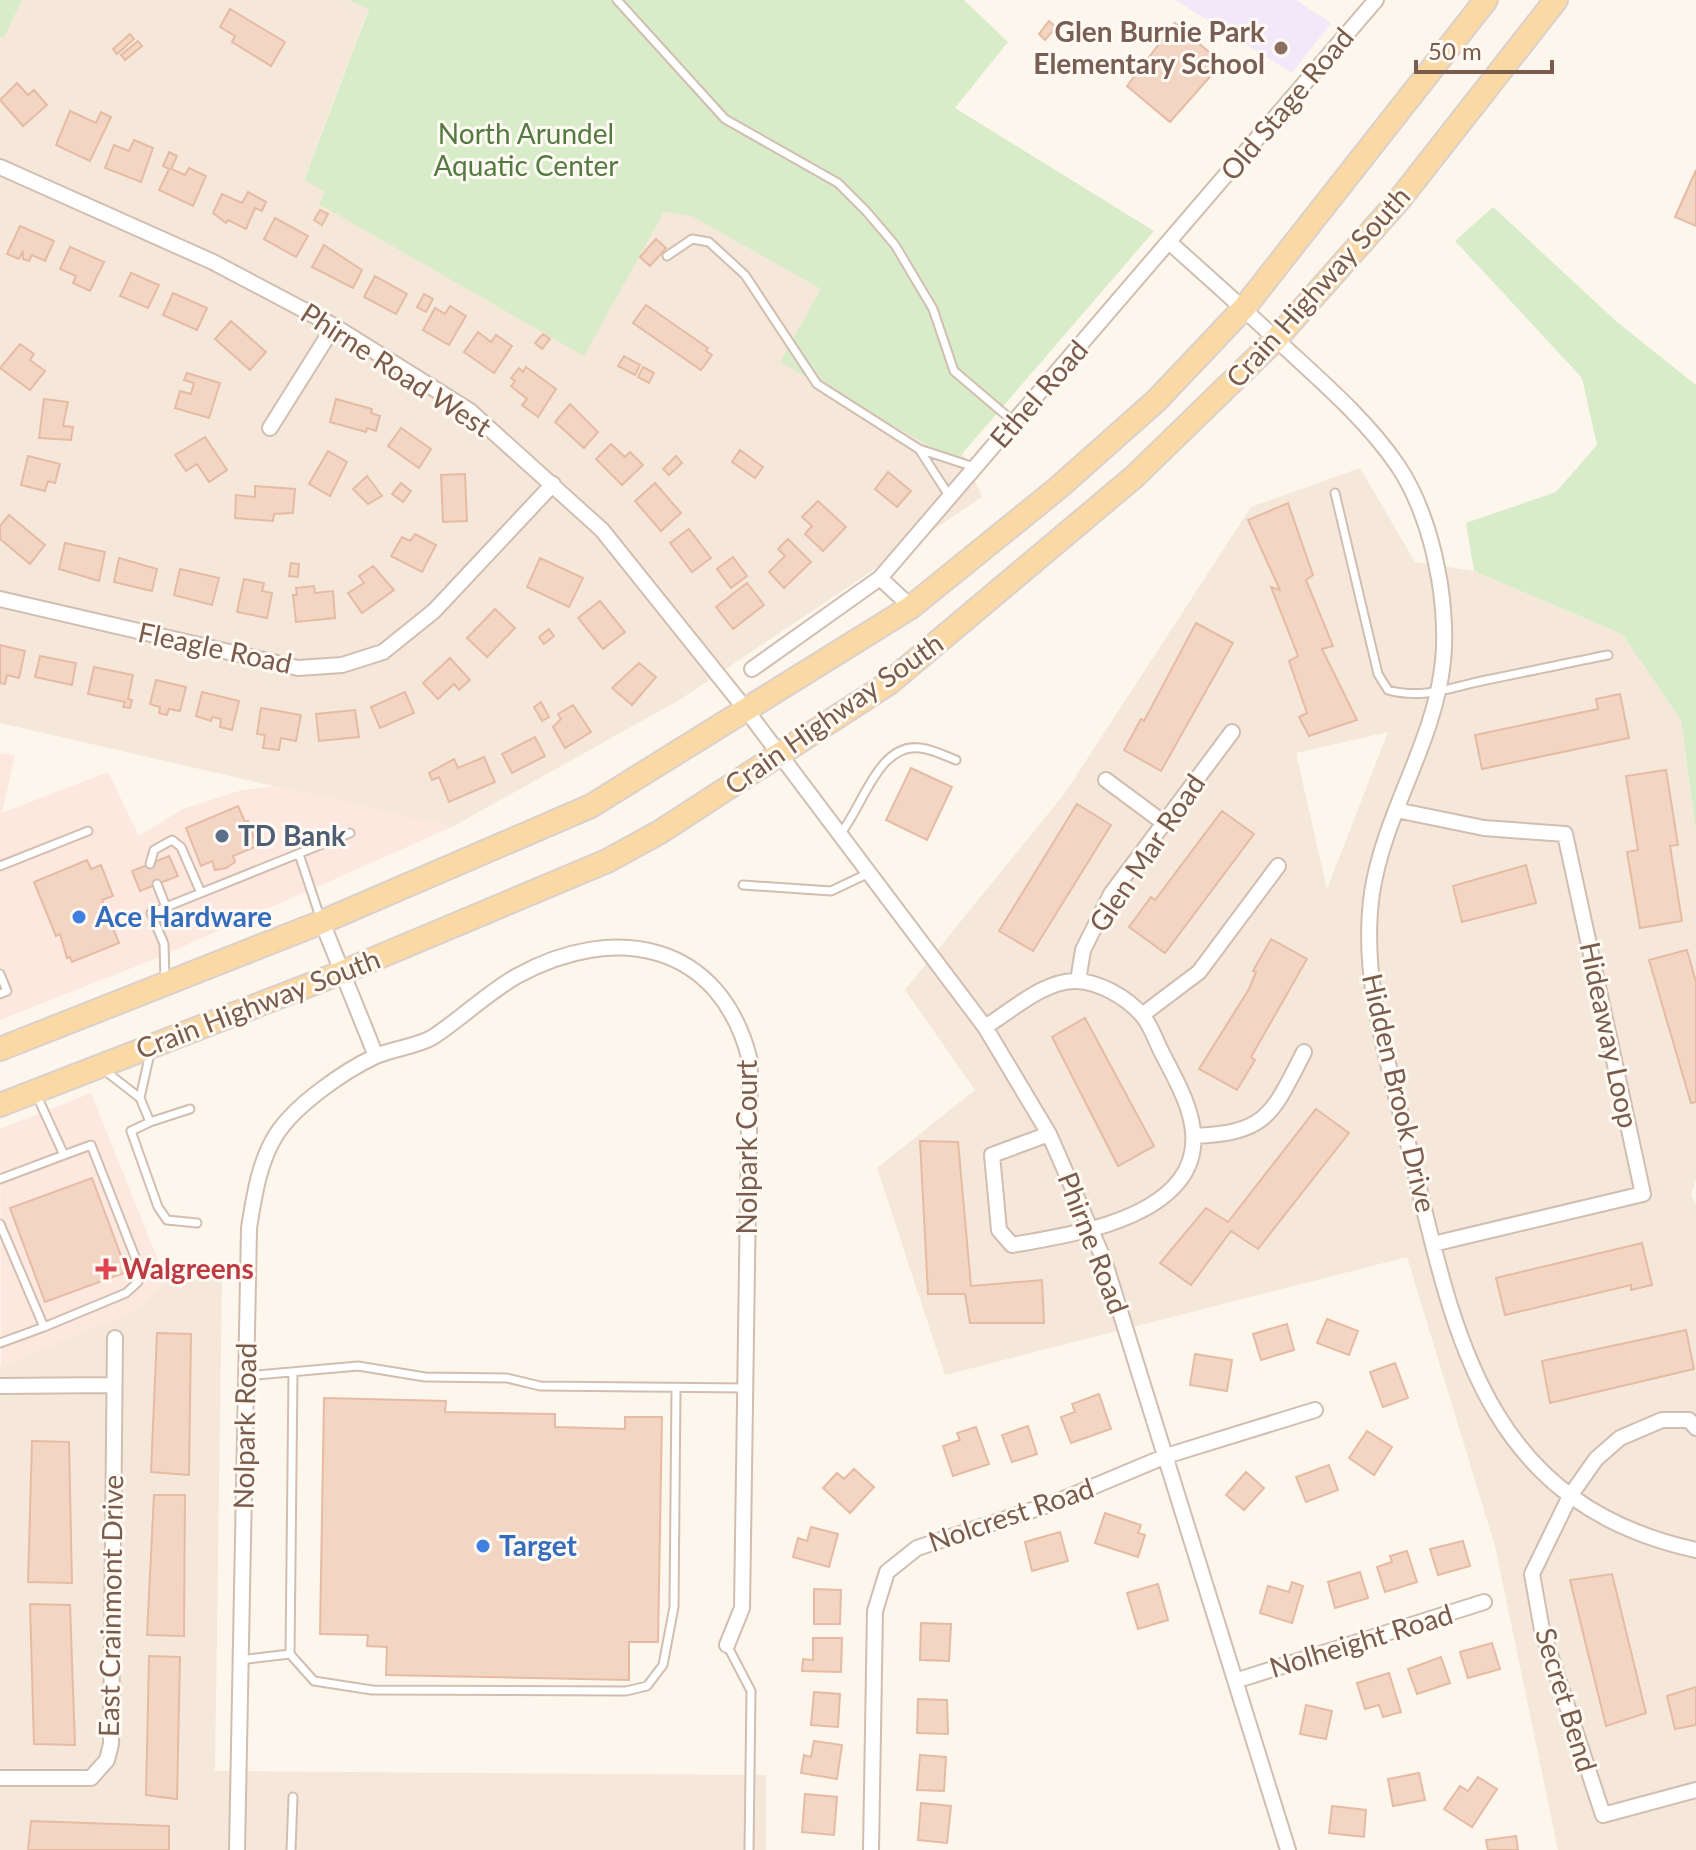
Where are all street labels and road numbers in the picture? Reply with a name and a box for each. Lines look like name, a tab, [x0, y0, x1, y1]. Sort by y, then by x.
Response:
street label: Old Stage Road	[1213, 20, 1360, 186]
street label: Crain Highway South	[1218, 179, 1416, 394]
street label: Phirne Road West	[295, 295, 498, 443]
street label: Ethel Road	[982, 332, 1094, 454]
street label: Fleagle Road	[135, 614, 295, 680]
street label: Crain Highway South	[718, 625, 949, 801]
street label: Glen Mar Road	[1081, 767, 1211, 938]
street label: Hideaway Loop	[1574, 939, 1646, 1131]
street label: Crain Highway South	[131, 941, 384, 1065]
street label: Hidden Brook Drive	[1356, 970, 1444, 1216]
street label: Nolpark Court	[729, 1060, 763, 1234]
street label: Phirne Road	[1051, 1167, 1136, 1318]
street label: Nolpark Road	[226, 1342, 262, 1510]
street label: Nolcrest Road	[924, 1470, 1098, 1558]
street label: East Crainmont Drive	[91, 1475, 129, 1737]
street label: Nolheight Road	[1265, 1596, 1456, 1684]
street label: Secret Bend	[1529, 1624, 1605, 1776]

